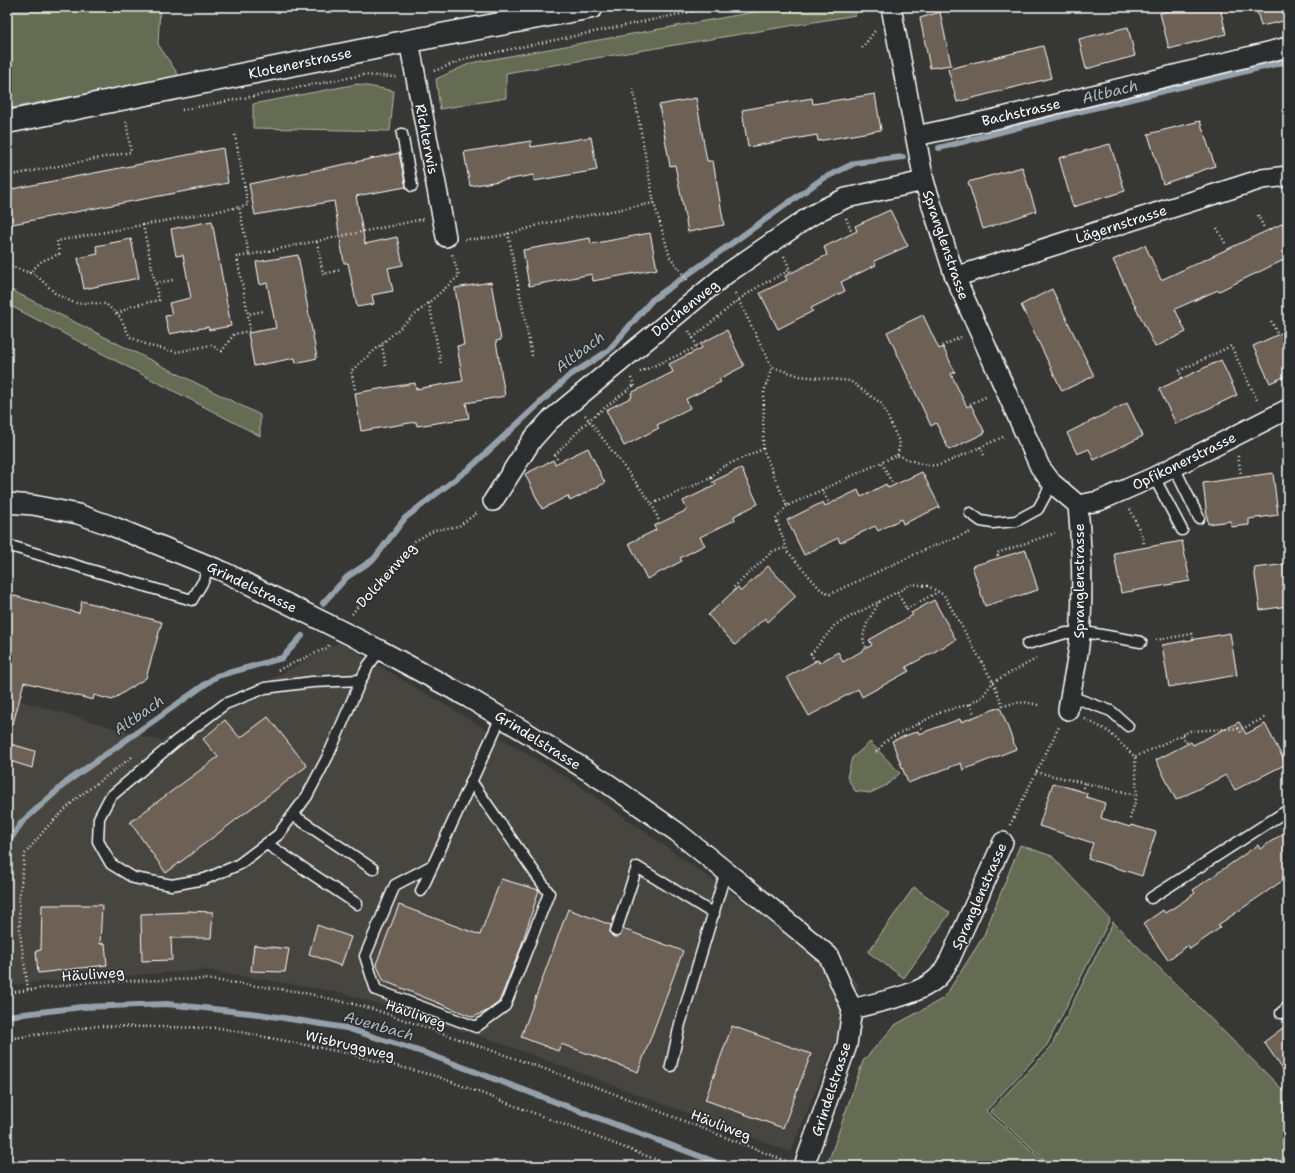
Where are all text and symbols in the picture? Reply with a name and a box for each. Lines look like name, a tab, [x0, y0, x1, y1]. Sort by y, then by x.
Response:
street label: Klotenerstrasse	[247, 43, 353, 83]
water label: Altbach	[1080, 75, 1140, 109]
street label: Bachstrasse	[980, 94, 1062, 130]
street label: Richterwis	[411, 102, 443, 176]
street label: Spranglenstrasse	[919, 188, 973, 302]
street label: Lägernstrasse	[1073, 201, 1169, 247]
street label: Dolchenweg	[648, 275, 722, 341]
water label: Altbach	[551, 327, 609, 377]
street label: Opfikonerstrasse	[1129, 428, 1239, 494]
street label: Spranglenstrasse	[1070, 523, 1088, 639]
street label: Dolchenweg	[352, 539, 420, 611]
street label: Grindelstrasse	[204, 557, 300, 617]
water label: Altbach	[110, 690, 168, 740]
street label: Grindelstrasse	[492, 706, 584, 774]
street label: Spranglenstrasse	[947, 840, 1011, 952]
street label: Häuliweg	[61, 963, 125, 985]
street label: Häuliweg	[383, 995, 449, 1033]
water label: Auenbach	[342, 1006, 416, 1046]
street label: Wisbruggweg	[303, 1026, 397, 1064]
street label: Grindelstrasse	[807, 1040, 855, 1138]
street label: Häuliweg	[688, 1105, 754, 1145]

